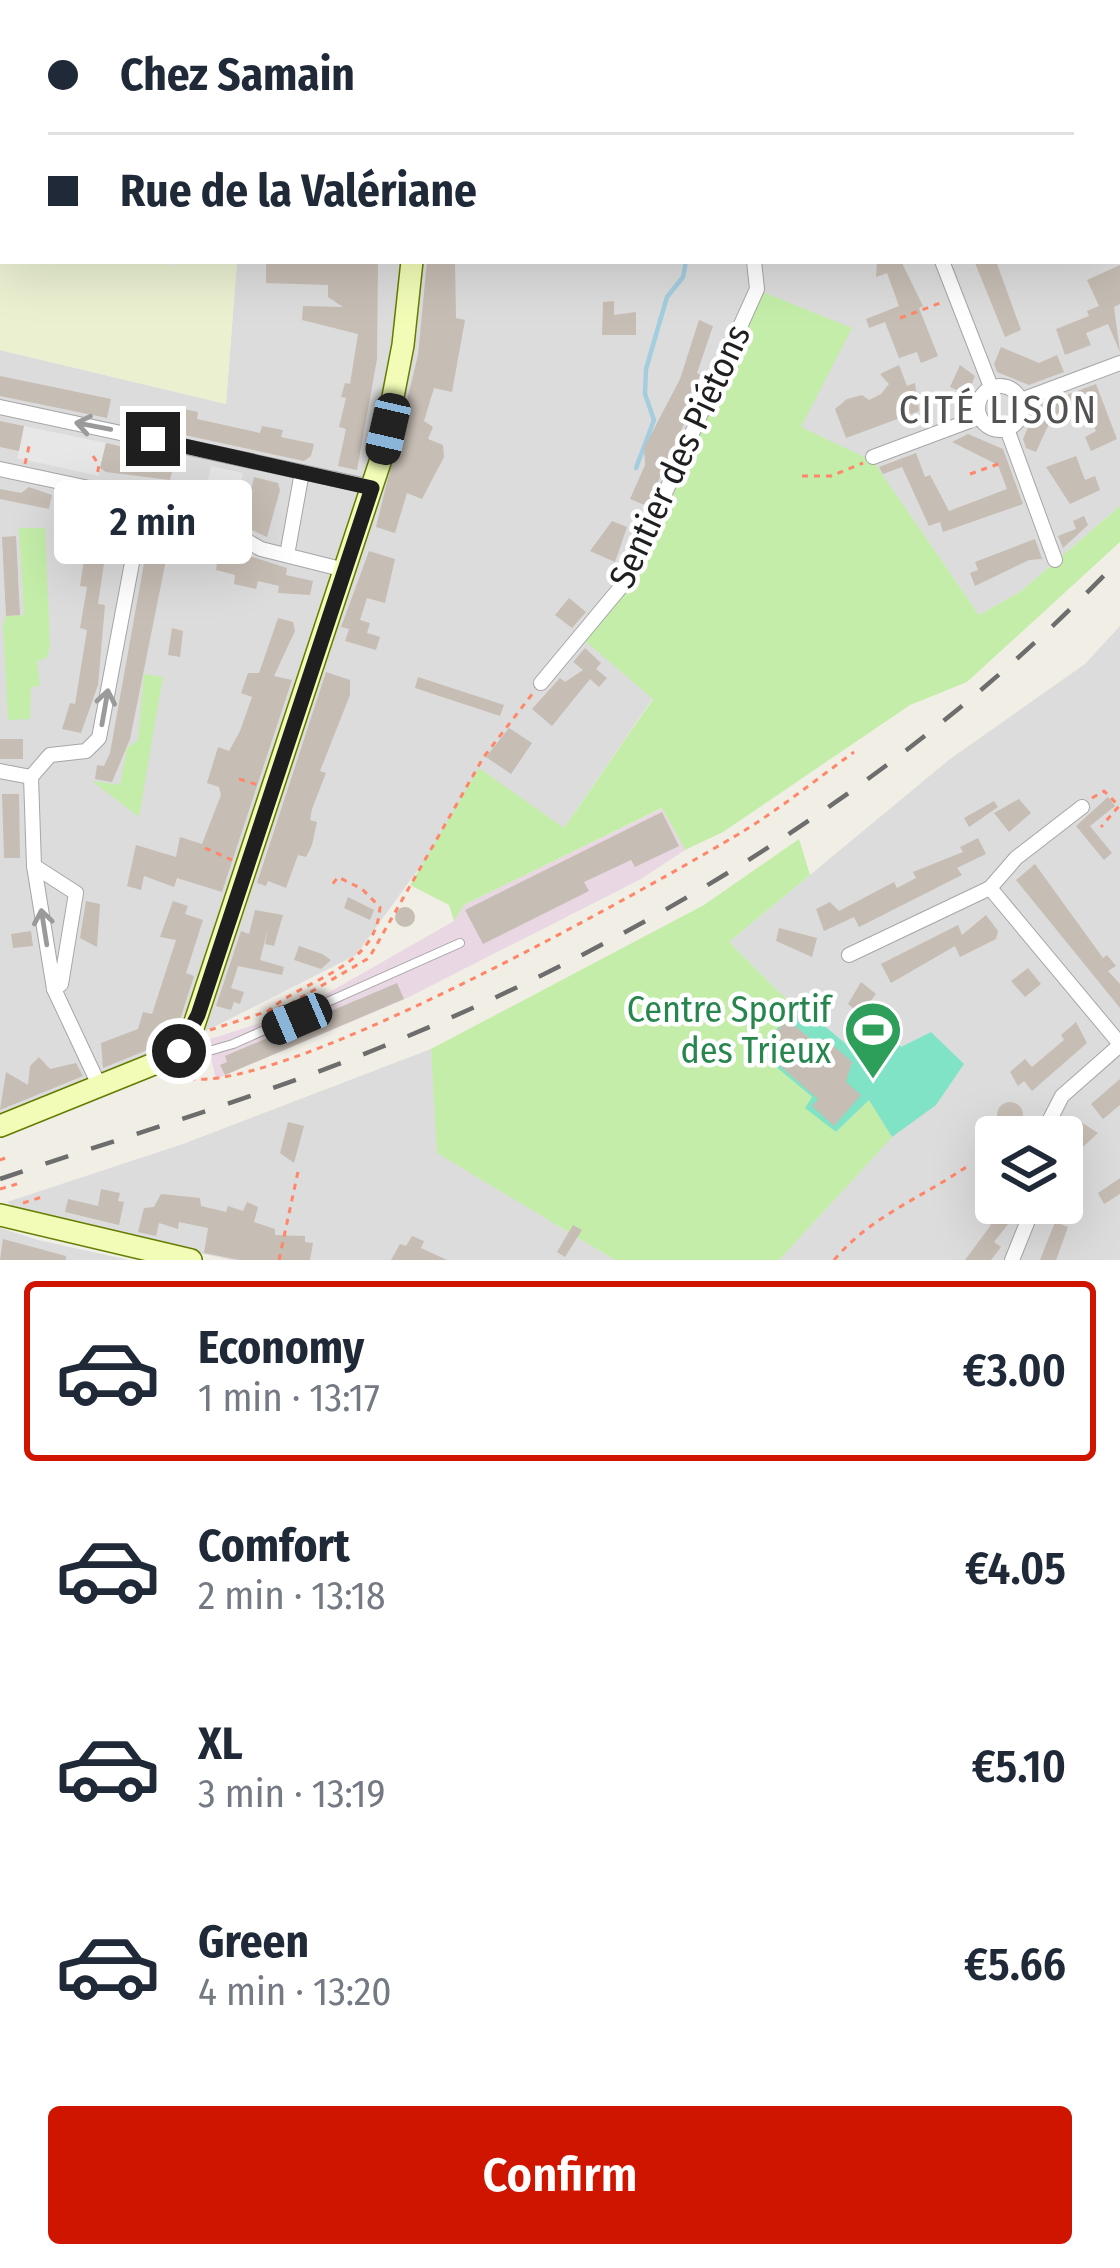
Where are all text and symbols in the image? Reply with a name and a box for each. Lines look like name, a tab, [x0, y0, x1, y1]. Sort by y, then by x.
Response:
text: Chez Samain	[120, 48, 355, 102]
text: Rue de la Valériane	[120, 164, 477, 218]
street label: Sentier des Piétons	[600, 318, 760, 595]
district label: CITÉ LISON	[899, 387, 1099, 433]
car	[362, 390, 414, 468]
route end	[126, 412, 180, 466]
one-way arrow	[75, 414, 113, 437]
callout: 2 min	[54, 481, 252, 565]
text: 2 min	[110, 499, 196, 545]
one-way arrow	[94, 688, 117, 727]
one-way arrow	[32, 909, 55, 948]
car	[257, 988, 337, 1050]
place label: Centre Sportif des Trieux	[627, 988, 834, 1073]
sports icon: Centre Sportif des Trieux	[842, 999, 904, 1081]
route start	[152, 1024, 206, 1078]
map controls	[975, 1116, 1083, 1224]
button: layers	[975, 1116, 1083, 1224]
icon: car	[54, 1317, 162, 1425]
text: Economy	[198, 1321, 364, 1375]
text: €3.00	[963, 1344, 1066, 1398]
text: 1 min · 13:17	[198, 1375, 380, 1421]
icon: car	[54, 1515, 162, 1623]
text: Comfort	[198, 1519, 350, 1573]
text: €4.05	[965, 1542, 1066, 1596]
text: 2 min · 13:18	[198, 1573, 386, 1619]
icon: car	[54, 1713, 162, 1821]
text: XL	[198, 1717, 243, 1771]
text: €5.10	[972, 1740, 1066, 1794]
text: 3 min · 13:19	[198, 1771, 385, 1817]
icon: car	[54, 1911, 162, 2019]
text: Green	[198, 1915, 309, 1969]
text: €5.66	[964, 1938, 1066, 1992]
text: 4 min · 13:20	[198, 1969, 392, 2015]
button: Confirm	[48, 2106, 1072, 2244]

